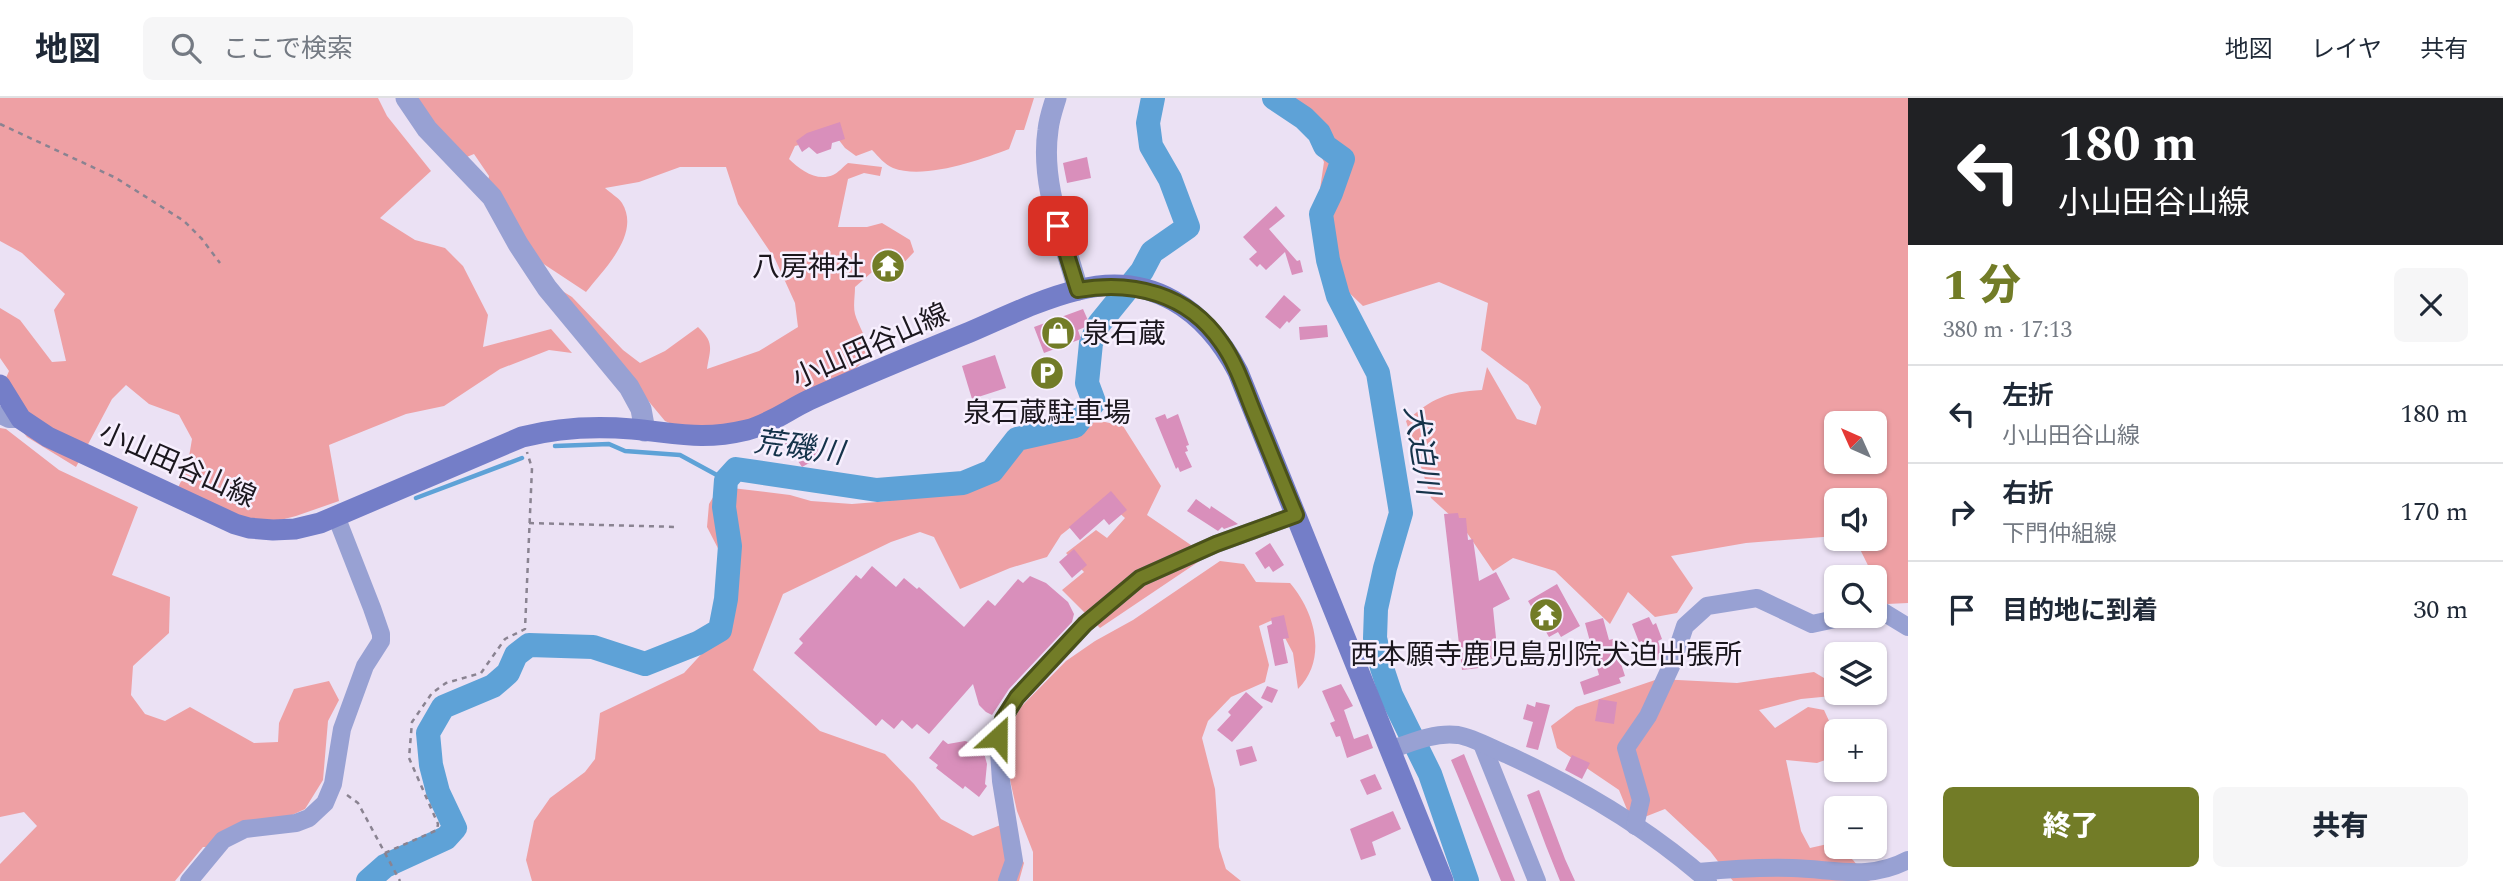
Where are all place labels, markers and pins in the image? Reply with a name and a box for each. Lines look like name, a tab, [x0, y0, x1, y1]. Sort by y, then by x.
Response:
pin	[1028, 196, 1088, 256]
place label: 八房神社	[752, 246, 864, 289]
temple icon: 八房神社	[869, 247, 907, 285]
place label: 泉石蔵	[1082, 313, 1166, 356]
shop icon: 泉石蔵	[1039, 314, 1077, 352]
parking icon: 泉石蔵駐車場	[1028, 354, 1066, 392]
place label: 泉石蔵駐車場	[963, 392, 1131, 435]
temple icon: 西本願寺鹿児島別院犬迫出張所	[1527, 596, 1565, 634]
place label: 西本願寺鹿児島別院犬迫出張所	[1350, 634, 1742, 677]

